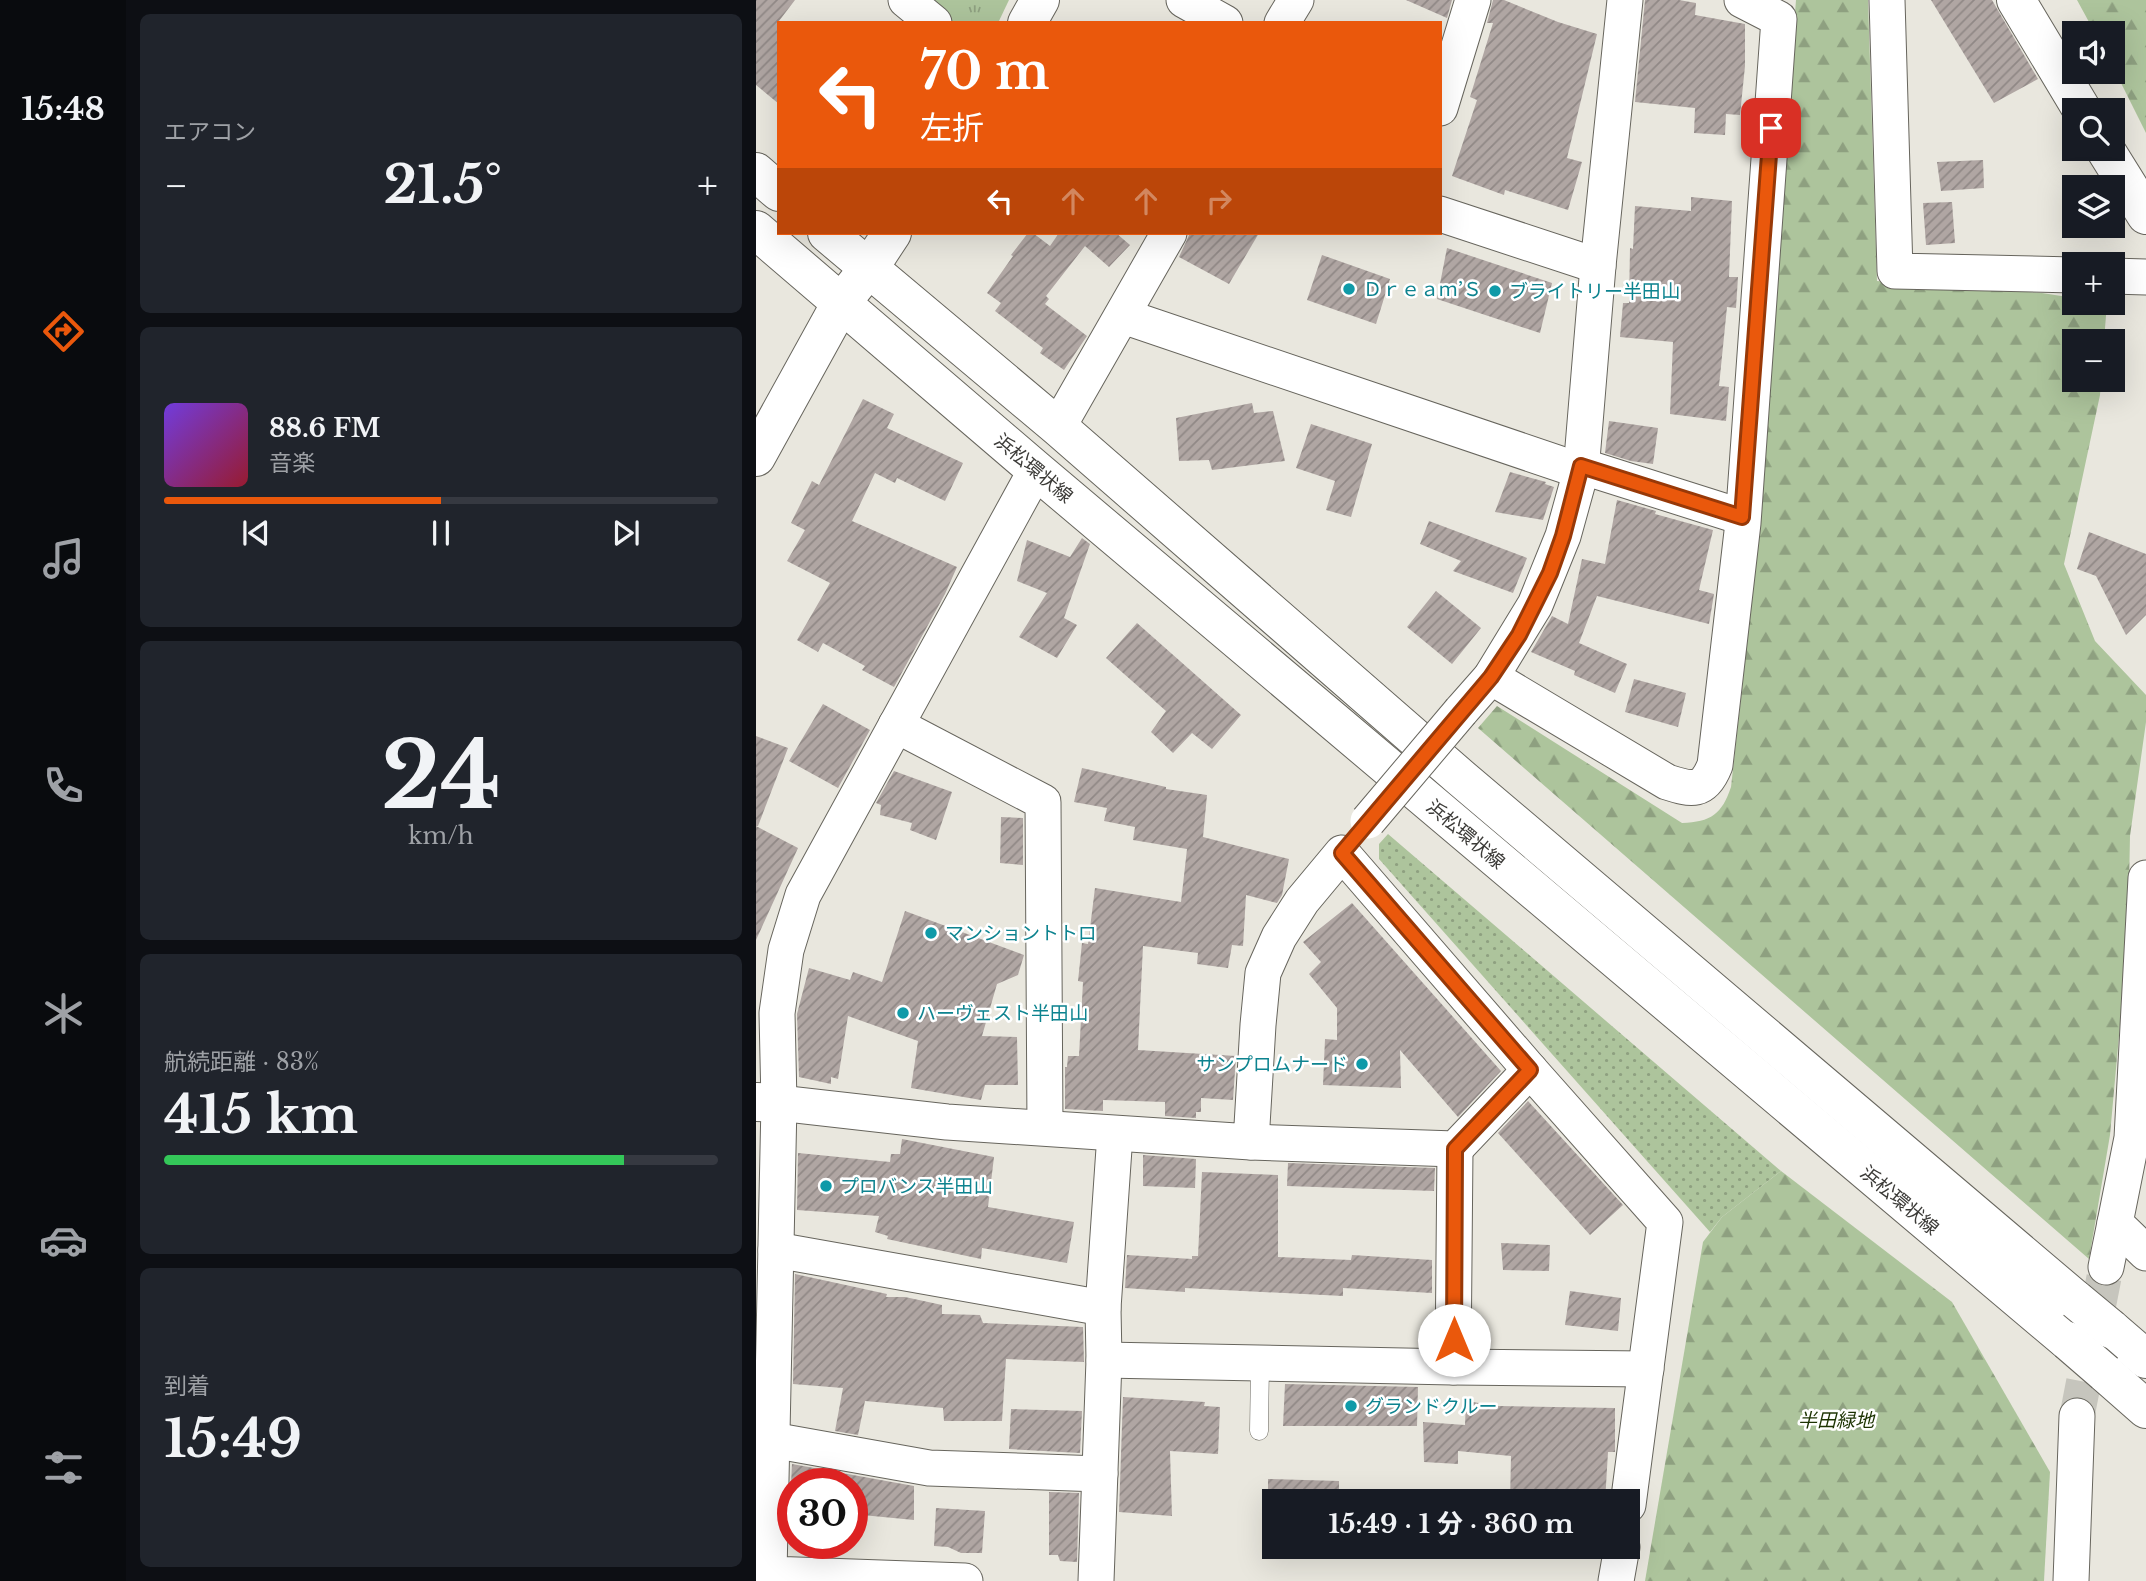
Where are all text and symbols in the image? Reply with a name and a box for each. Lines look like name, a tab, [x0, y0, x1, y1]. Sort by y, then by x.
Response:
map controls	[2062, 21, 2125, 392]
button: sound	[2062, 21, 2125, 84]
text: 70 m	[920, 41, 1050, 102]
icon: left	[805, 49, 896, 140]
text: 15:48	[21, 89, 105, 129]
pin	[1741, 98, 1801, 158]
button: search	[2062, 98, 2125, 161]
text: 左折	[920, 108, 984, 148]
icon: arrive	[1752, 109, 1790, 147]
text: エアコン	[164, 118, 256, 146]
text: 21.5°	[383, 153, 502, 217]
text: −	[164, 162, 188, 209]
text: +	[697, 162, 718, 209]
button: layers	[2062, 175, 2125, 238]
icon: left	[981, 182, 1019, 220]
icon: ahead	[1054, 182, 1092, 220]
icon: ahead	[1127, 182, 1165, 220]
icon: right	[1200, 182, 1238, 220]
button: +	[2062, 252, 2125, 315]
place label: Ｄｒｅａｍ’Ｓ	[1363, 278, 1482, 301]
place label: ブライトリー半田山	[1509, 280, 1680, 303]
marker: Ｄｒｅａｍ’Ｓ	[1341, 281, 1357, 297]
marker: ブライトリー半田山	[1487, 283, 1503, 299]
icon: directions	[39, 307, 88, 356]
button: −	[2062, 329, 2125, 392]
text: 88.6 FM	[269, 412, 381, 444]
street label: 浜松環状線	[990, 429, 1077, 508]
text: 音楽	[269, 449, 315, 477]
icon: previous	[237, 514, 275, 552]
icon: pause	[422, 514, 460, 552]
icon: next	[607, 514, 645, 552]
icon: music	[39, 534, 88, 583]
text: 24	[381, 720, 501, 833]
icon: phone	[39, 761, 88, 810]
street label: 浜松環状線	[1422, 795, 1509, 874]
text: km/h	[408, 822, 474, 850]
place label: マンショントトロ	[945, 922, 1097, 945]
marker: マンショントトロ	[923, 925, 939, 941]
icon: climate	[39, 989, 88, 1038]
place label: ハーヴェスト半田山	[917, 1002, 1088, 1025]
marker: ハーヴェスト半田山	[895, 1005, 911, 1021]
text: 航続距離 · 83%	[164, 1048, 319, 1076]
place label: サンプロムナード	[1197, 1053, 1348, 1076]
marker: サンプロムナード	[1354, 1056, 1370, 1072]
text: 415 km	[164, 1083, 358, 1147]
street label: 浜松環状線	[1856, 1161, 1943, 1240]
place label: プロバンス半田山	[840, 1175, 993, 1198]
marker: プロバンス半田山	[818, 1178, 834, 1194]
icon: car	[39, 1216, 88, 1265]
position arrow	[1417, 1303, 1491, 1377]
text: 到着	[164, 1372, 210, 1400]
place label: グランドクルー	[1365, 1395, 1497, 1418]
marker: グランドクルー	[1343, 1398, 1359, 1414]
text: 15:49	[164, 1407, 302, 1471]
park label: 半田緑地	[1798, 1409, 1876, 1432]
icon: filters	[39, 1443, 88, 1492]
speed limit sign: 30	[777, 1468, 868, 1559]
text: 15:49 · 1 分 · 360 m	[1329, 1508, 1573, 1540]

